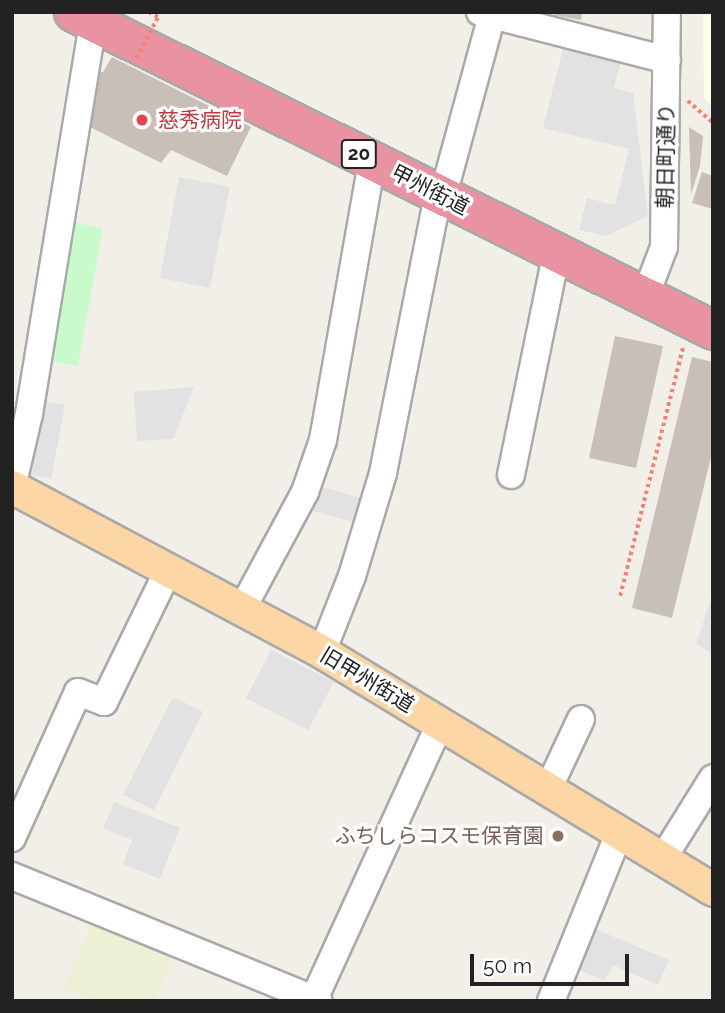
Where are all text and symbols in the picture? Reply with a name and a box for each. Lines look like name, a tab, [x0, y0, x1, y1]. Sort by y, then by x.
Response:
street label: 朝日町通り	[652, 103, 680, 209]
place label: 慈秀病院	[158, 107, 242, 133]
marker: 慈秀病院	[132, 110, 152, 130]
road number: 20	[340, 138, 378, 170]
street label: 甲州街道	[387, 160, 473, 220]
street label: 旧甲州街道	[316, 642, 418, 718]
place label: ふちしらコスモ保育園	[334, 823, 544, 849]
marker: ふちしらコスモ保育園	[550, 828, 566, 844]
scale bar	[473, 940, 632, 984]
text: 50 m	[483, 953, 532, 978]

